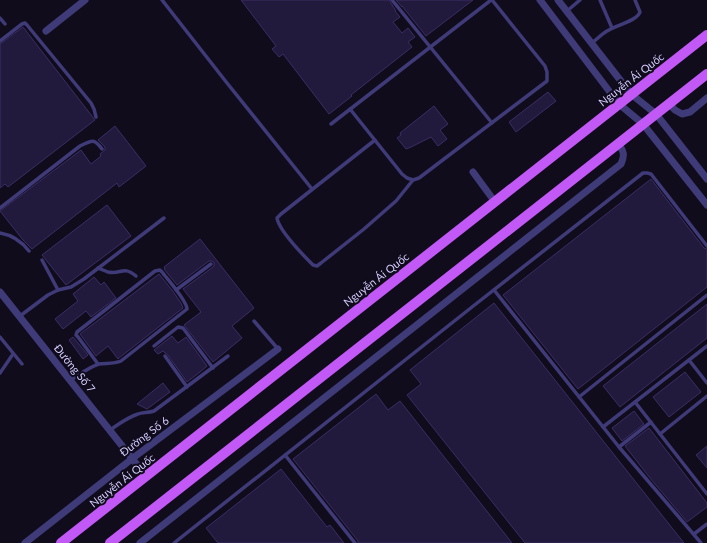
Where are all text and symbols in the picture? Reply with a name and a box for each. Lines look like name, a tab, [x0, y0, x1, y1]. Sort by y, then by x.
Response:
street label: Nguyễn Ái Quốc	[596, 49, 666, 109]
street label: Nguyễn Ái Quốc	[341, 249, 411, 309]
street label: Đường Số 7	[52, 341, 98, 395]
street label: Đường Số 6	[117, 413, 171, 459]
street label: Nguyễn Ái Quốc	[87, 450, 157, 510]

